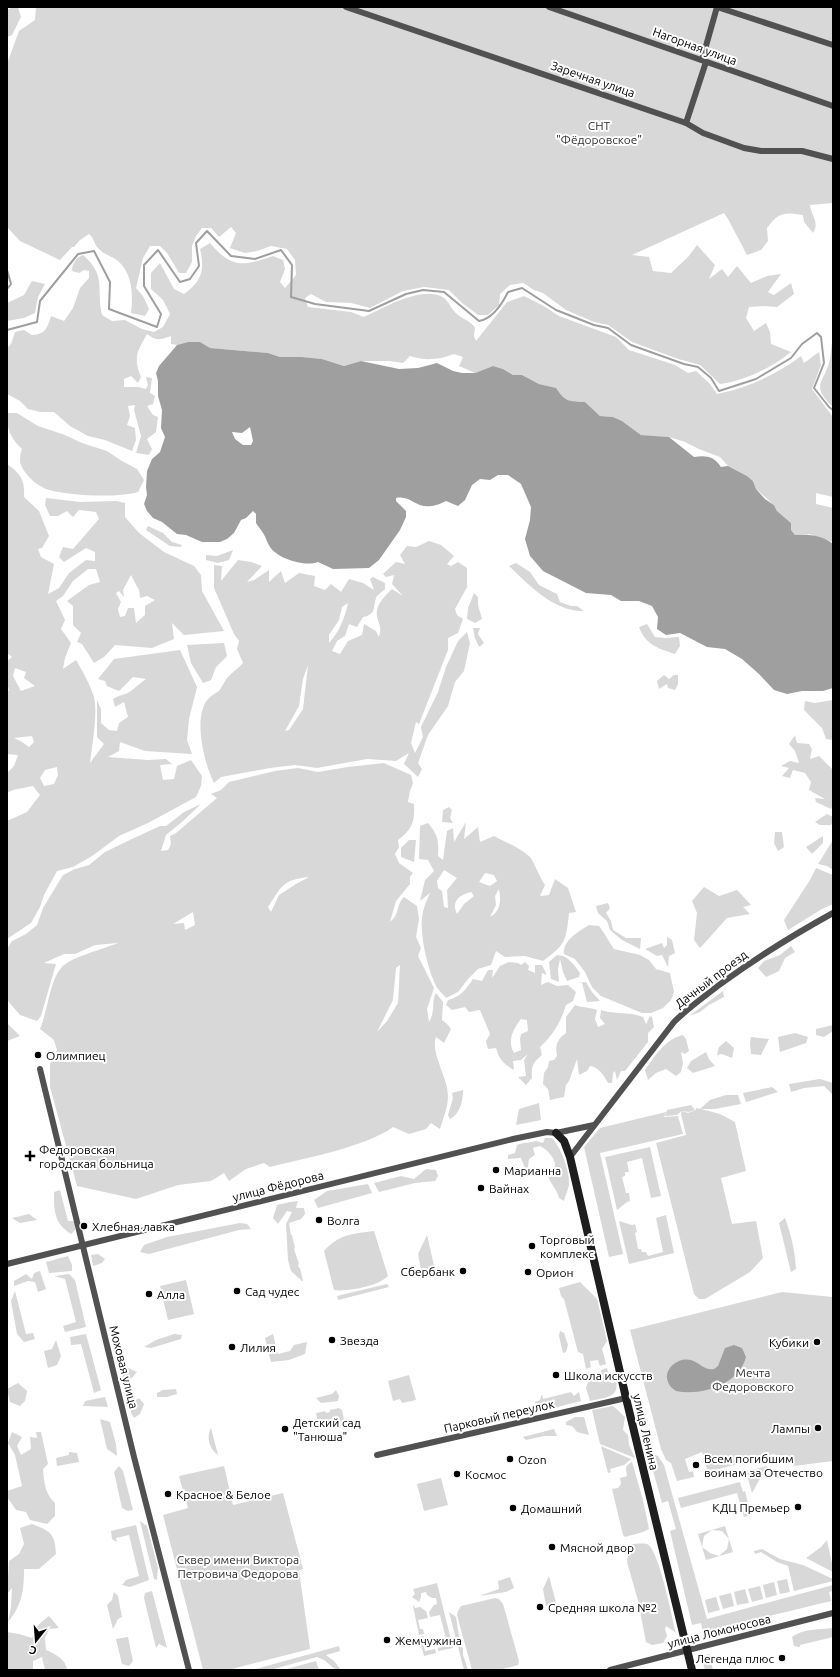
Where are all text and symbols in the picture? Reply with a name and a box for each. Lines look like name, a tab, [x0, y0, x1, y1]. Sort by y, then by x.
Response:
street label: Нагорная улица	[651, 25, 739, 67]
street label: Заречная улица	[549, 59, 637, 99]
park label: СНТ "Фёдоровское"	[556, 119, 642, 146]
street label: Дачный проезд	[672, 948, 750, 1010]
place label: Олимпиец	[46, 1049, 106, 1062]
marker: Олимпиец	[33, 1050, 43, 1060]
place label: Федоровская городская больница	[39, 1143, 154, 1170]
marker: Федоровская городская больница	[24, 1150, 36, 1162]
place label: Марианна	[504, 1164, 561, 1177]
marker: Марианна	[491, 1165, 501, 1175]
street label: улица Фёдорова	[231, 1168, 325, 1204]
place label: Вайнах	[489, 1182, 529, 1195]
marker: Вайнах	[476, 1183, 486, 1193]
place label: Волга	[327, 1214, 360, 1227]
marker: Волга	[314, 1215, 324, 1225]
place label: Хлебная лавка	[92, 1220, 175, 1233]
marker: Хлебная лавка	[79, 1221, 89, 1231]
place label: Торговый комплекс	[540, 1233, 595, 1260]
marker: Торговый комплекс	[527, 1241, 537, 1251]
place label: Сбербанк	[401, 1265, 455, 1278]
marker: Сбербанк	[458, 1266, 468, 1276]
place label: Орион	[536, 1266, 573, 1279]
marker: Орион	[523, 1267, 533, 1277]
place label: Сад чудес	[245, 1285, 300, 1298]
marker: Сад чудес	[232, 1286, 242, 1296]
place label: Алла	[157, 1288, 185, 1301]
marker: Алла	[144, 1289, 154, 1299]
street label: Моховая улица	[107, 1324, 141, 1410]
place label: Звезда	[340, 1334, 379, 1347]
marker: Звезда	[327, 1335, 337, 1345]
place label: Кубики	[769, 1336, 809, 1349]
marker: Кубики	[812, 1337, 822, 1347]
place label: Лилия	[240, 1341, 276, 1354]
marker: Лилия	[227, 1342, 237, 1352]
park label: Мечта Федоровского	[712, 1366, 794, 1393]
place label: Школа искусств	[564, 1369, 653, 1382]
marker: Школа искусств	[551, 1370, 561, 1380]
street label: улица Ленина	[631, 1393, 661, 1471]
street label: Парковый переулок	[443, 1397, 555, 1435]
place label: Детский сад "Танюша"	[293, 1416, 361, 1443]
place label: Лампы	[771, 1422, 810, 1435]
marker: Лампы	[813, 1423, 823, 1433]
marker: Детский сад "Танюша"	[280, 1424, 290, 1434]
place label: Всем погибшим воинам за Отечество	[704, 1452, 823, 1479]
place label: Ozon	[518, 1453, 547, 1466]
marker: Ozon	[505, 1454, 515, 1464]
marker: Всем погибшим воинам за Отечество	[691, 1460, 701, 1470]
place label: Космос	[465, 1468, 507, 1481]
marker: Космос	[452, 1469, 462, 1479]
place label: Красное & Белое	[176, 1488, 271, 1501]
marker: Красное & Белое	[163, 1489, 173, 1499]
place label: КДЦ Премьер	[712, 1501, 790, 1514]
place label: Домашний	[521, 1502, 582, 1515]
marker: КДЦ Премьер	[793, 1502, 803, 1512]
marker: Домашний	[508, 1503, 518, 1513]
place label: Мясной двор	[560, 1541, 634, 1554]
marker: Мясной двор	[547, 1542, 557, 1552]
park label: Сквер имени Виктора Петровича Федорова	[177, 1553, 299, 1580]
place label: Средняя школа №2	[548, 1601, 657, 1614]
marker: Средняя школа №2	[535, 1602, 545, 1612]
street label: улица Ломоносова	[666, 1612, 772, 1650]
north arrow	[16, 1621, 56, 1661]
place label: Жемчужина	[395, 1634, 462, 1647]
marker: Жемчужина	[382, 1635, 392, 1645]
text: С	[28, 1644, 38, 1657]
place label: Легенда плюс	[696, 1652, 774, 1665]
marker: Легенда плюс	[777, 1653, 787, 1663]

